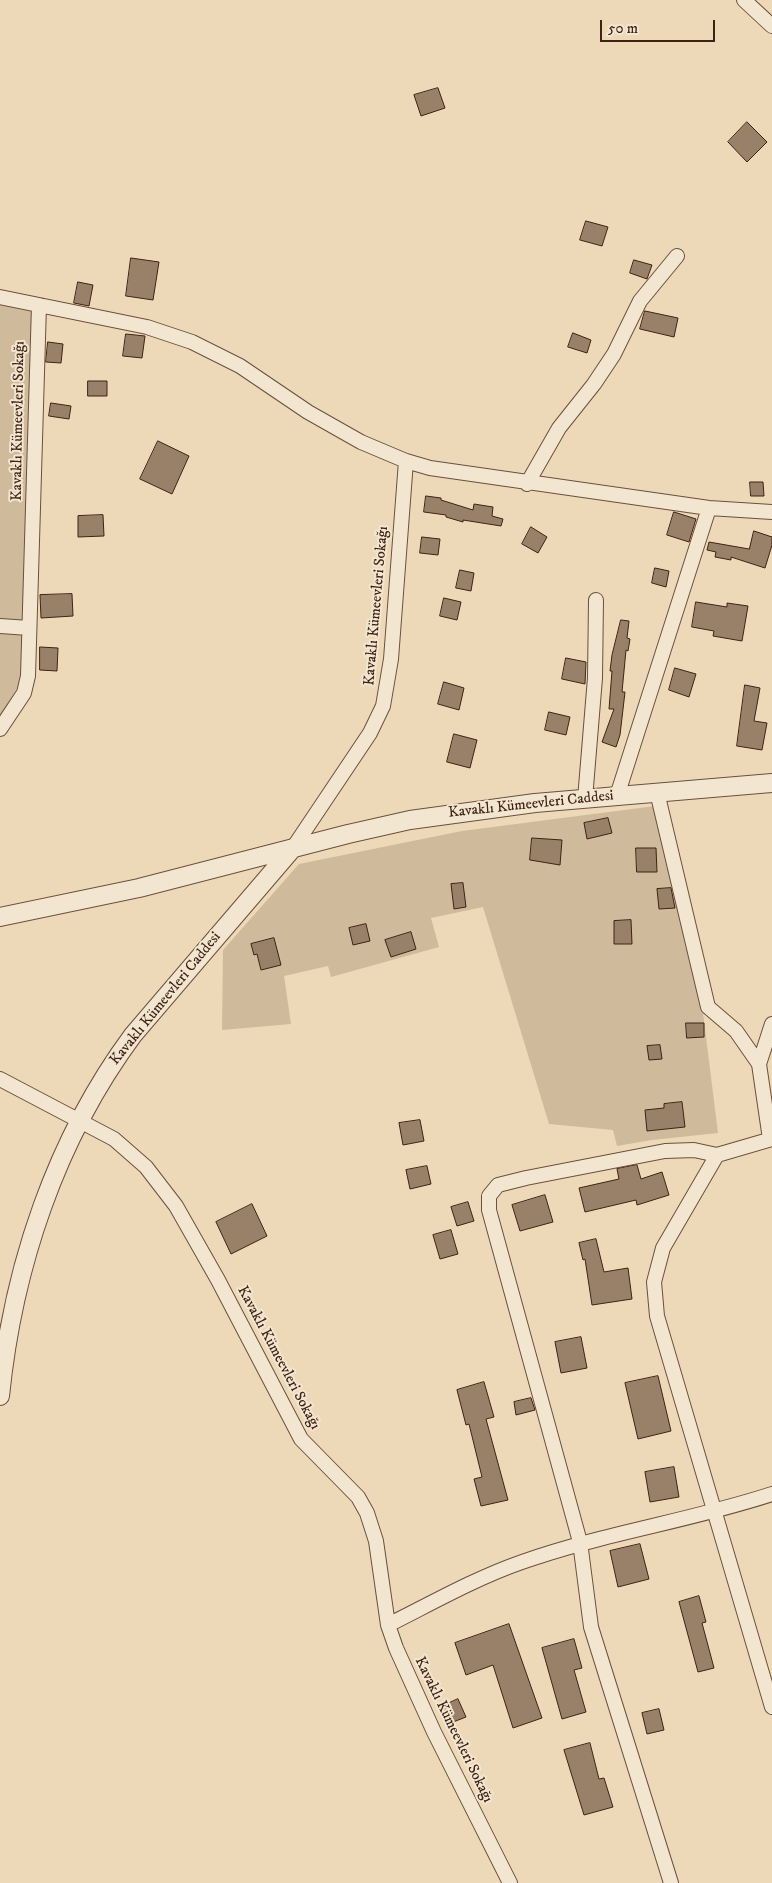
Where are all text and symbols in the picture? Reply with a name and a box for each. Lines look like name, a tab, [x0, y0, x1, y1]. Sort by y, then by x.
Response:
scale bar	[602, 10, 717, 42]
text: 50 m	[608, 19, 638, 38]
street label: Kavaklı Kümeevleri Sokağı	[9, 341, 29, 501]
street label: Kavaklı Kümeevleri Sokağı	[361, 526, 393, 686]
street label: Kavaklı Kümeevleri Caddesi	[447, 787, 615, 823]
street label: Kavaklı Kümeevleri Caddesi	[107, 929, 225, 1069]
street label: Kavaklı Kümeevleri Sokağı	[233, 1283, 323, 1433]
street label: Kavaklı Kümeevleri Sokağı	[410, 1654, 496, 1806]

